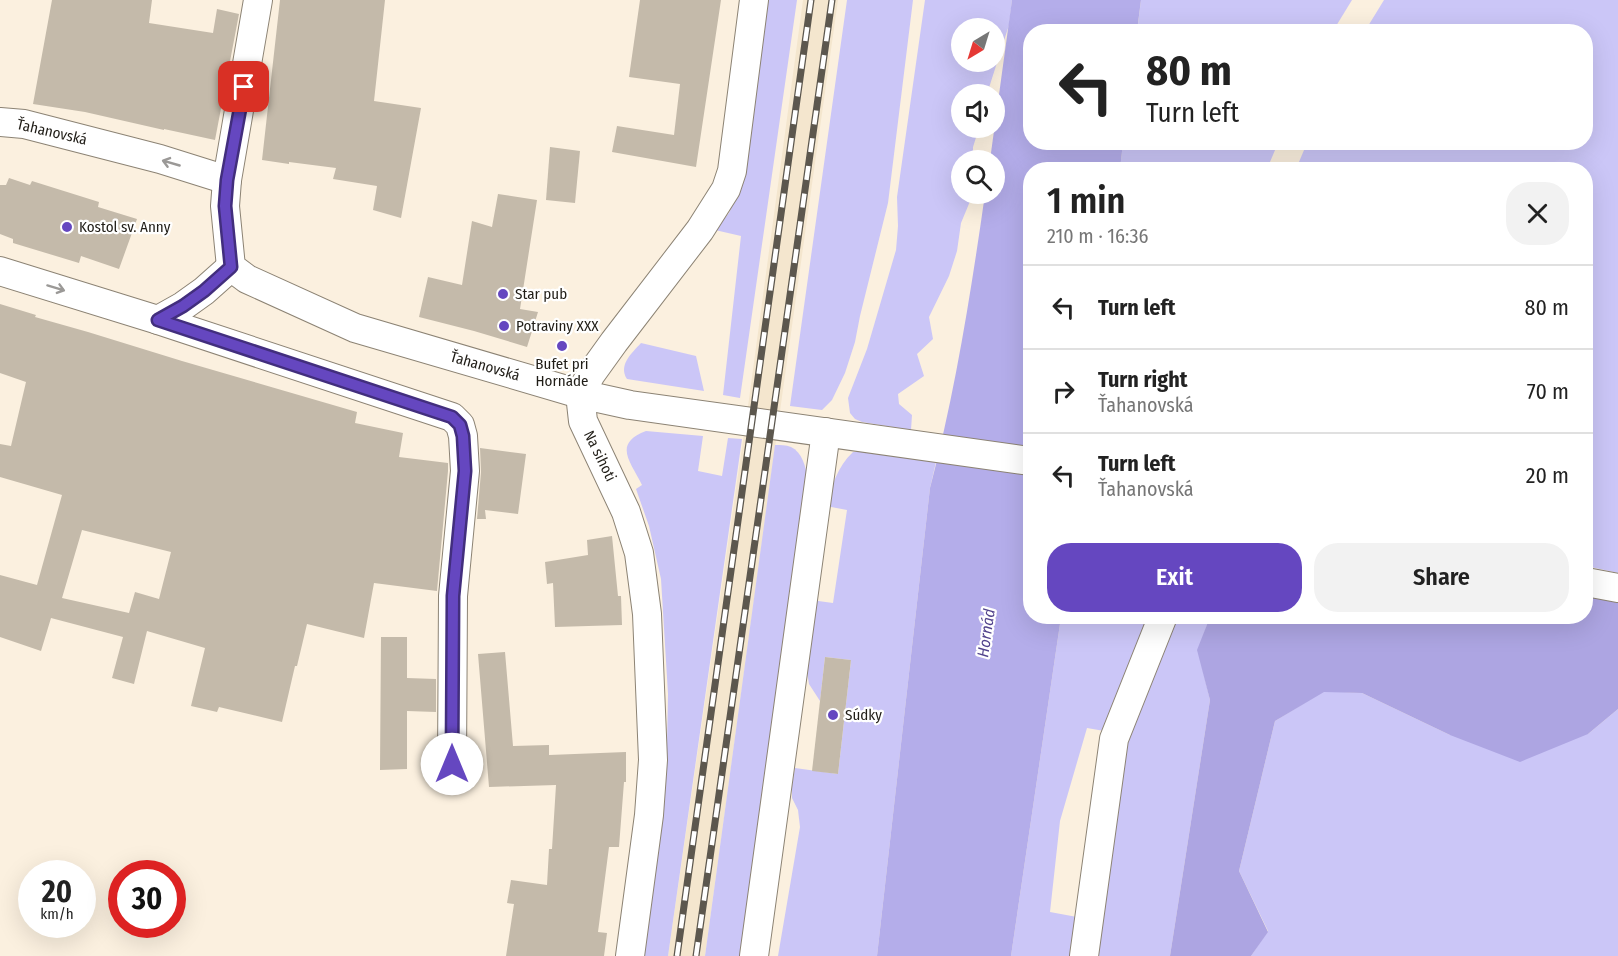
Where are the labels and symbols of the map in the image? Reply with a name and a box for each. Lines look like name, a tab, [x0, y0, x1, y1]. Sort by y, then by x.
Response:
north arrow	[951, 18, 1005, 72]
pin	[218, 61, 269, 112]
street label: Ťahanovská	[15, 115, 89, 149]
one-way arrow	[162, 156, 181, 168]
place label: Kostol sv. Anny	[79, 218, 171, 236]
marker: Kostol sv. Anny	[60, 220, 74, 234]
one-way arrow	[46, 283, 65, 294]
place label: Star pub	[515, 285, 567, 303]
marker: Star pub	[496, 287, 510, 301]
place label: Potraviny XXX	[516, 317, 599, 335]
marker: Potraviny XXX	[497, 319, 511, 333]
marker: Bufet pri Hornáde	[555, 339, 569, 353]
street label: Ťahanovská	[448, 347, 522, 385]
place label: Bufet pri Hornáde	[535, 355, 589, 390]
street label: Na sihoti	[580, 427, 620, 485]
water label: Hornád	[973, 607, 999, 658]
place label: Súdky	[845, 706, 882, 724]
marker: Súdky	[826, 708, 840, 722]
position arrow	[420, 732, 484, 796]
speed limit sign: 30	[108, 860, 186, 938]

